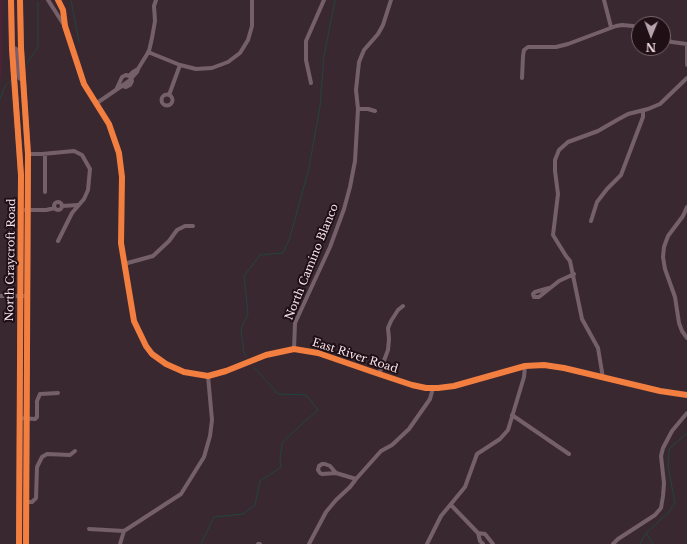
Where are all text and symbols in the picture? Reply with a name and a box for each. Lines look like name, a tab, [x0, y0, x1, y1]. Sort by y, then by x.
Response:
north arrow	[631, 16, 671, 56]
text: N	[646, 40, 656, 54]
street label: North Craycroft Road	[3, 198, 19, 322]
street label: North Camino Blanco	[283, 202, 341, 322]
street label: East River Road	[311, 336, 399, 376]

